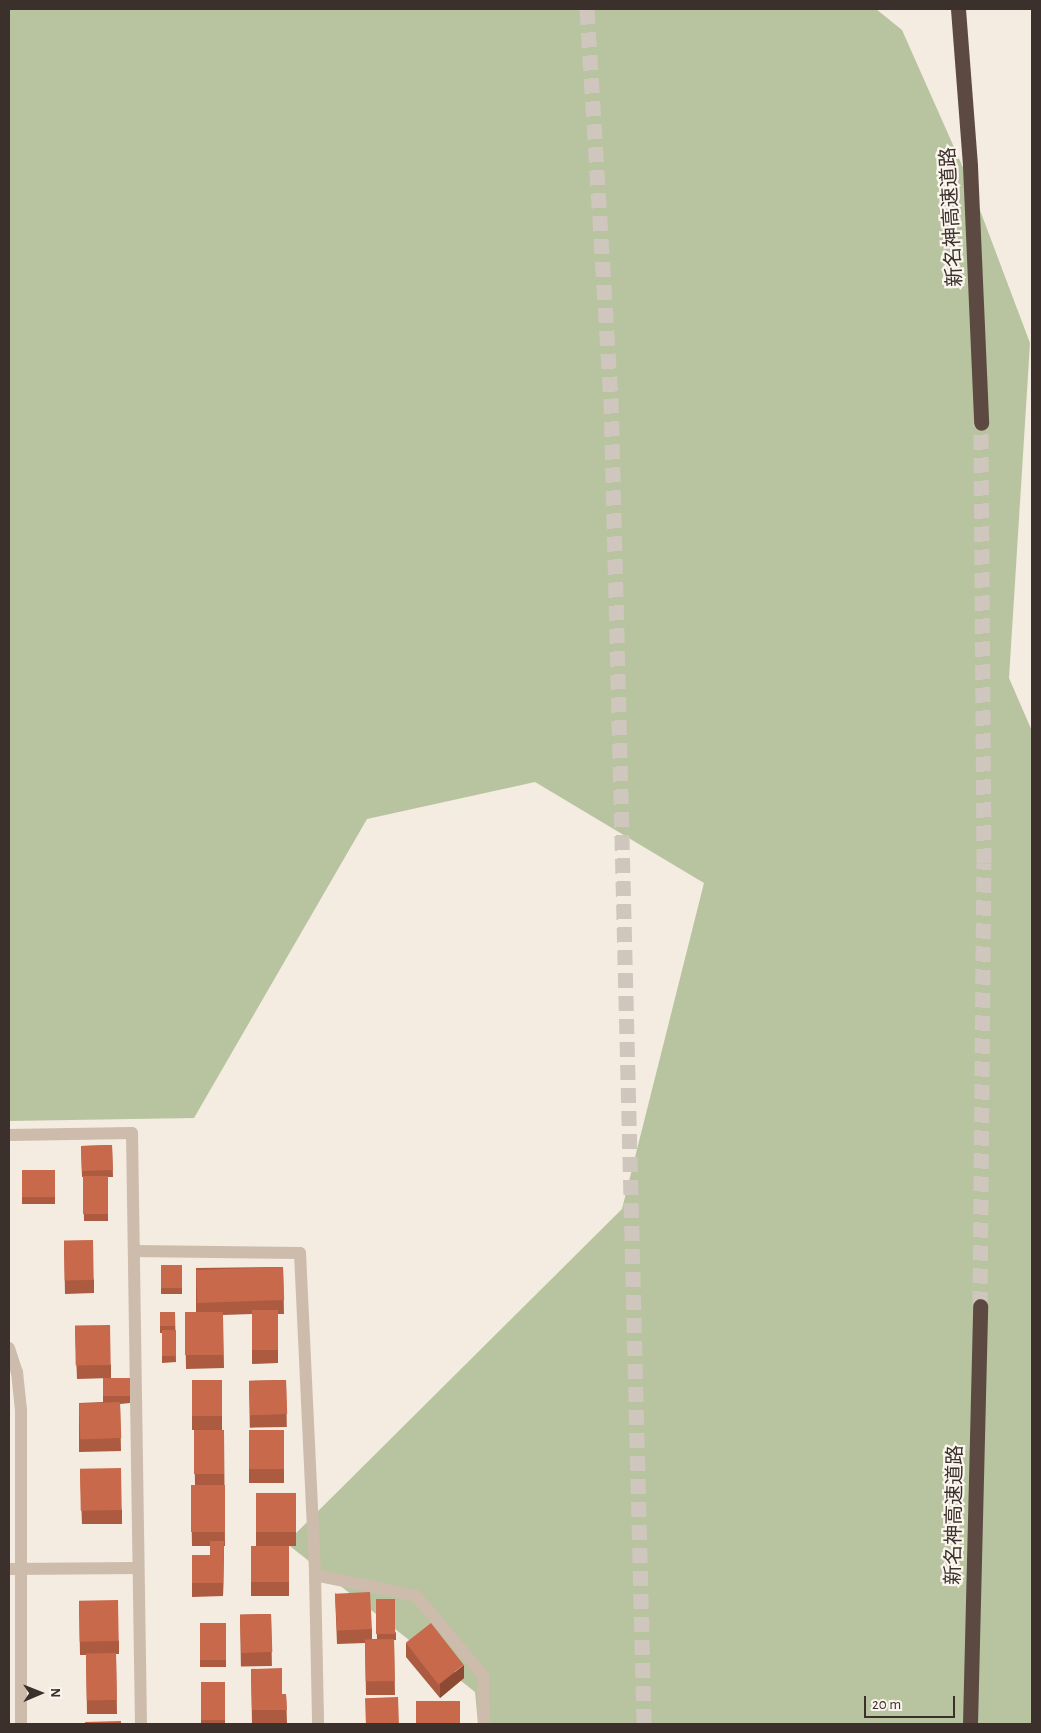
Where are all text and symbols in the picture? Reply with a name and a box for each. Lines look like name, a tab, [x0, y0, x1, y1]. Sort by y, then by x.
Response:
street label: 新名神高速道路	[936, 146, 968, 288]
street label: 新名神高速道路	[942, 1445, 968, 1585]
north arrow	[15, 1668, 65, 1718]
scale bar	[866, 1686, 957, 1718]
text: N	[48, 1688, 62, 1698]
text: 20 m	[872, 1697, 901, 1712]

